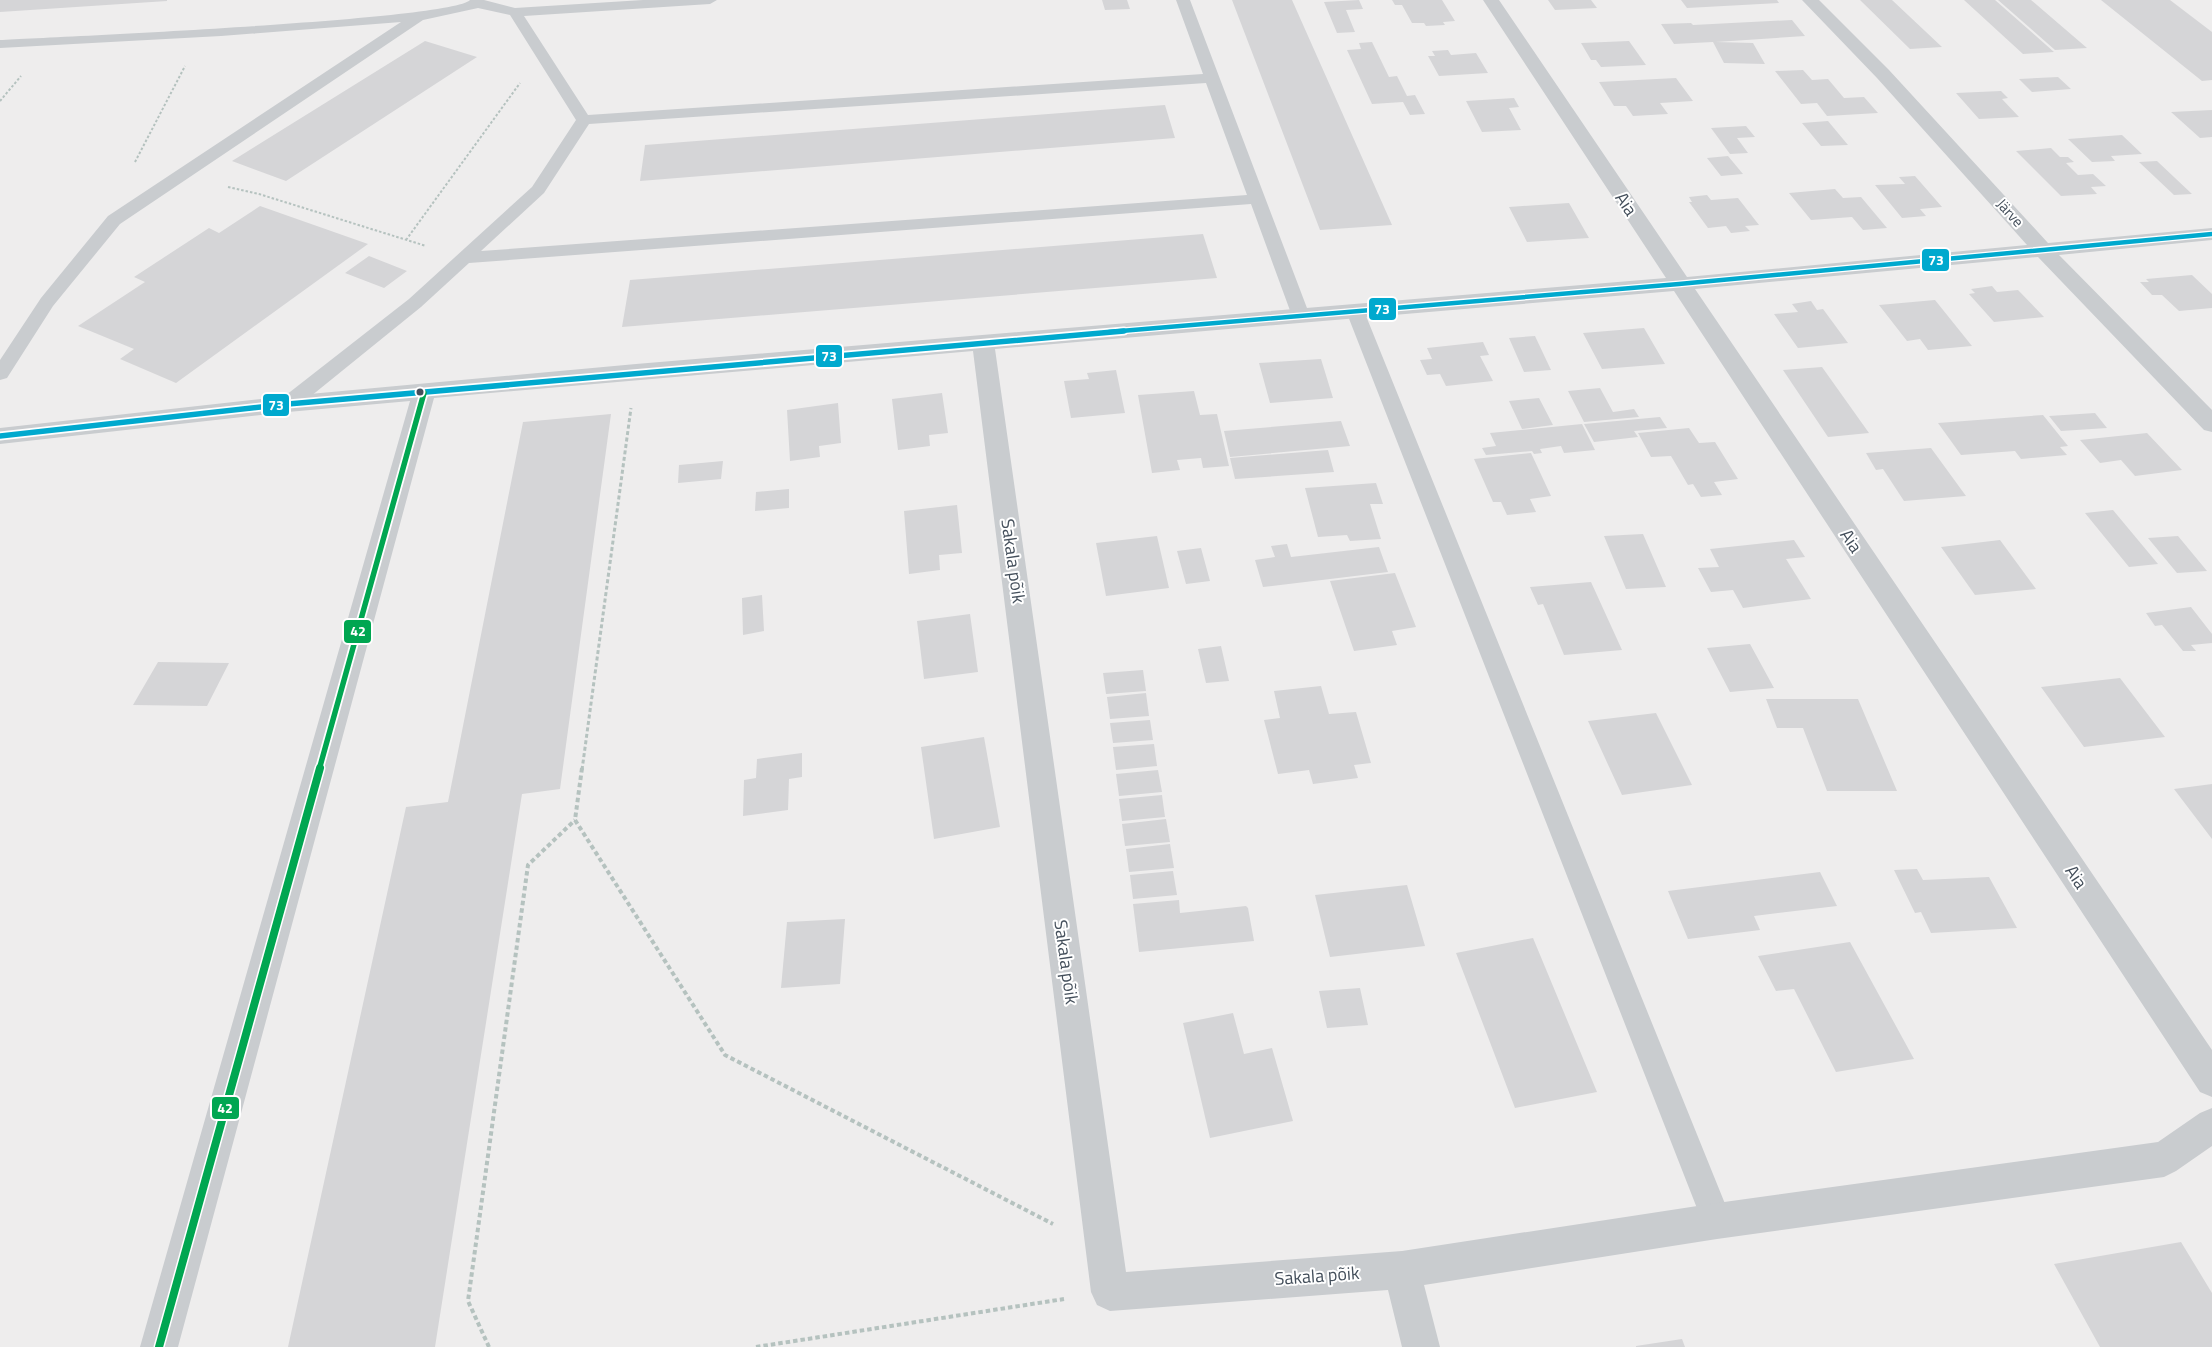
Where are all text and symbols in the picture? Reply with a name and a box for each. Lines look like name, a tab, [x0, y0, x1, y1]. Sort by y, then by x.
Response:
street label: Aia	[1609, 186, 1644, 221]
street label: Järve	[1991, 193, 2030, 232]
line badge: 73	[1921, 248, 1950, 272]
text: 73	[1928, 249, 1944, 270]
line badge: 73	[1368, 297, 1397, 321]
text: 73	[1374, 298, 1390, 319]
line badge: 73	[815, 344, 843, 368]
text: 73	[821, 345, 837, 366]
unlabelled marker	[415, 387, 425, 397]
line badge: 73	[262, 393, 290, 417]
text: 73	[268, 394, 284, 415]
street label: Sakala põik	[994, 517, 1033, 605]
street label: Aia	[1834, 523, 1869, 558]
line badge: 42	[343, 619, 372, 644]
text: 42	[350, 620, 366, 641]
street label: Aia	[2059, 859, 2094, 894]
street label: Sakala põik	[1047, 918, 1086, 1006]
line badge: 42	[211, 1096, 240, 1120]
text: 42	[217, 1097, 233, 1118]
street label: Sakala põik	[1274, 1259, 1361, 1292]

